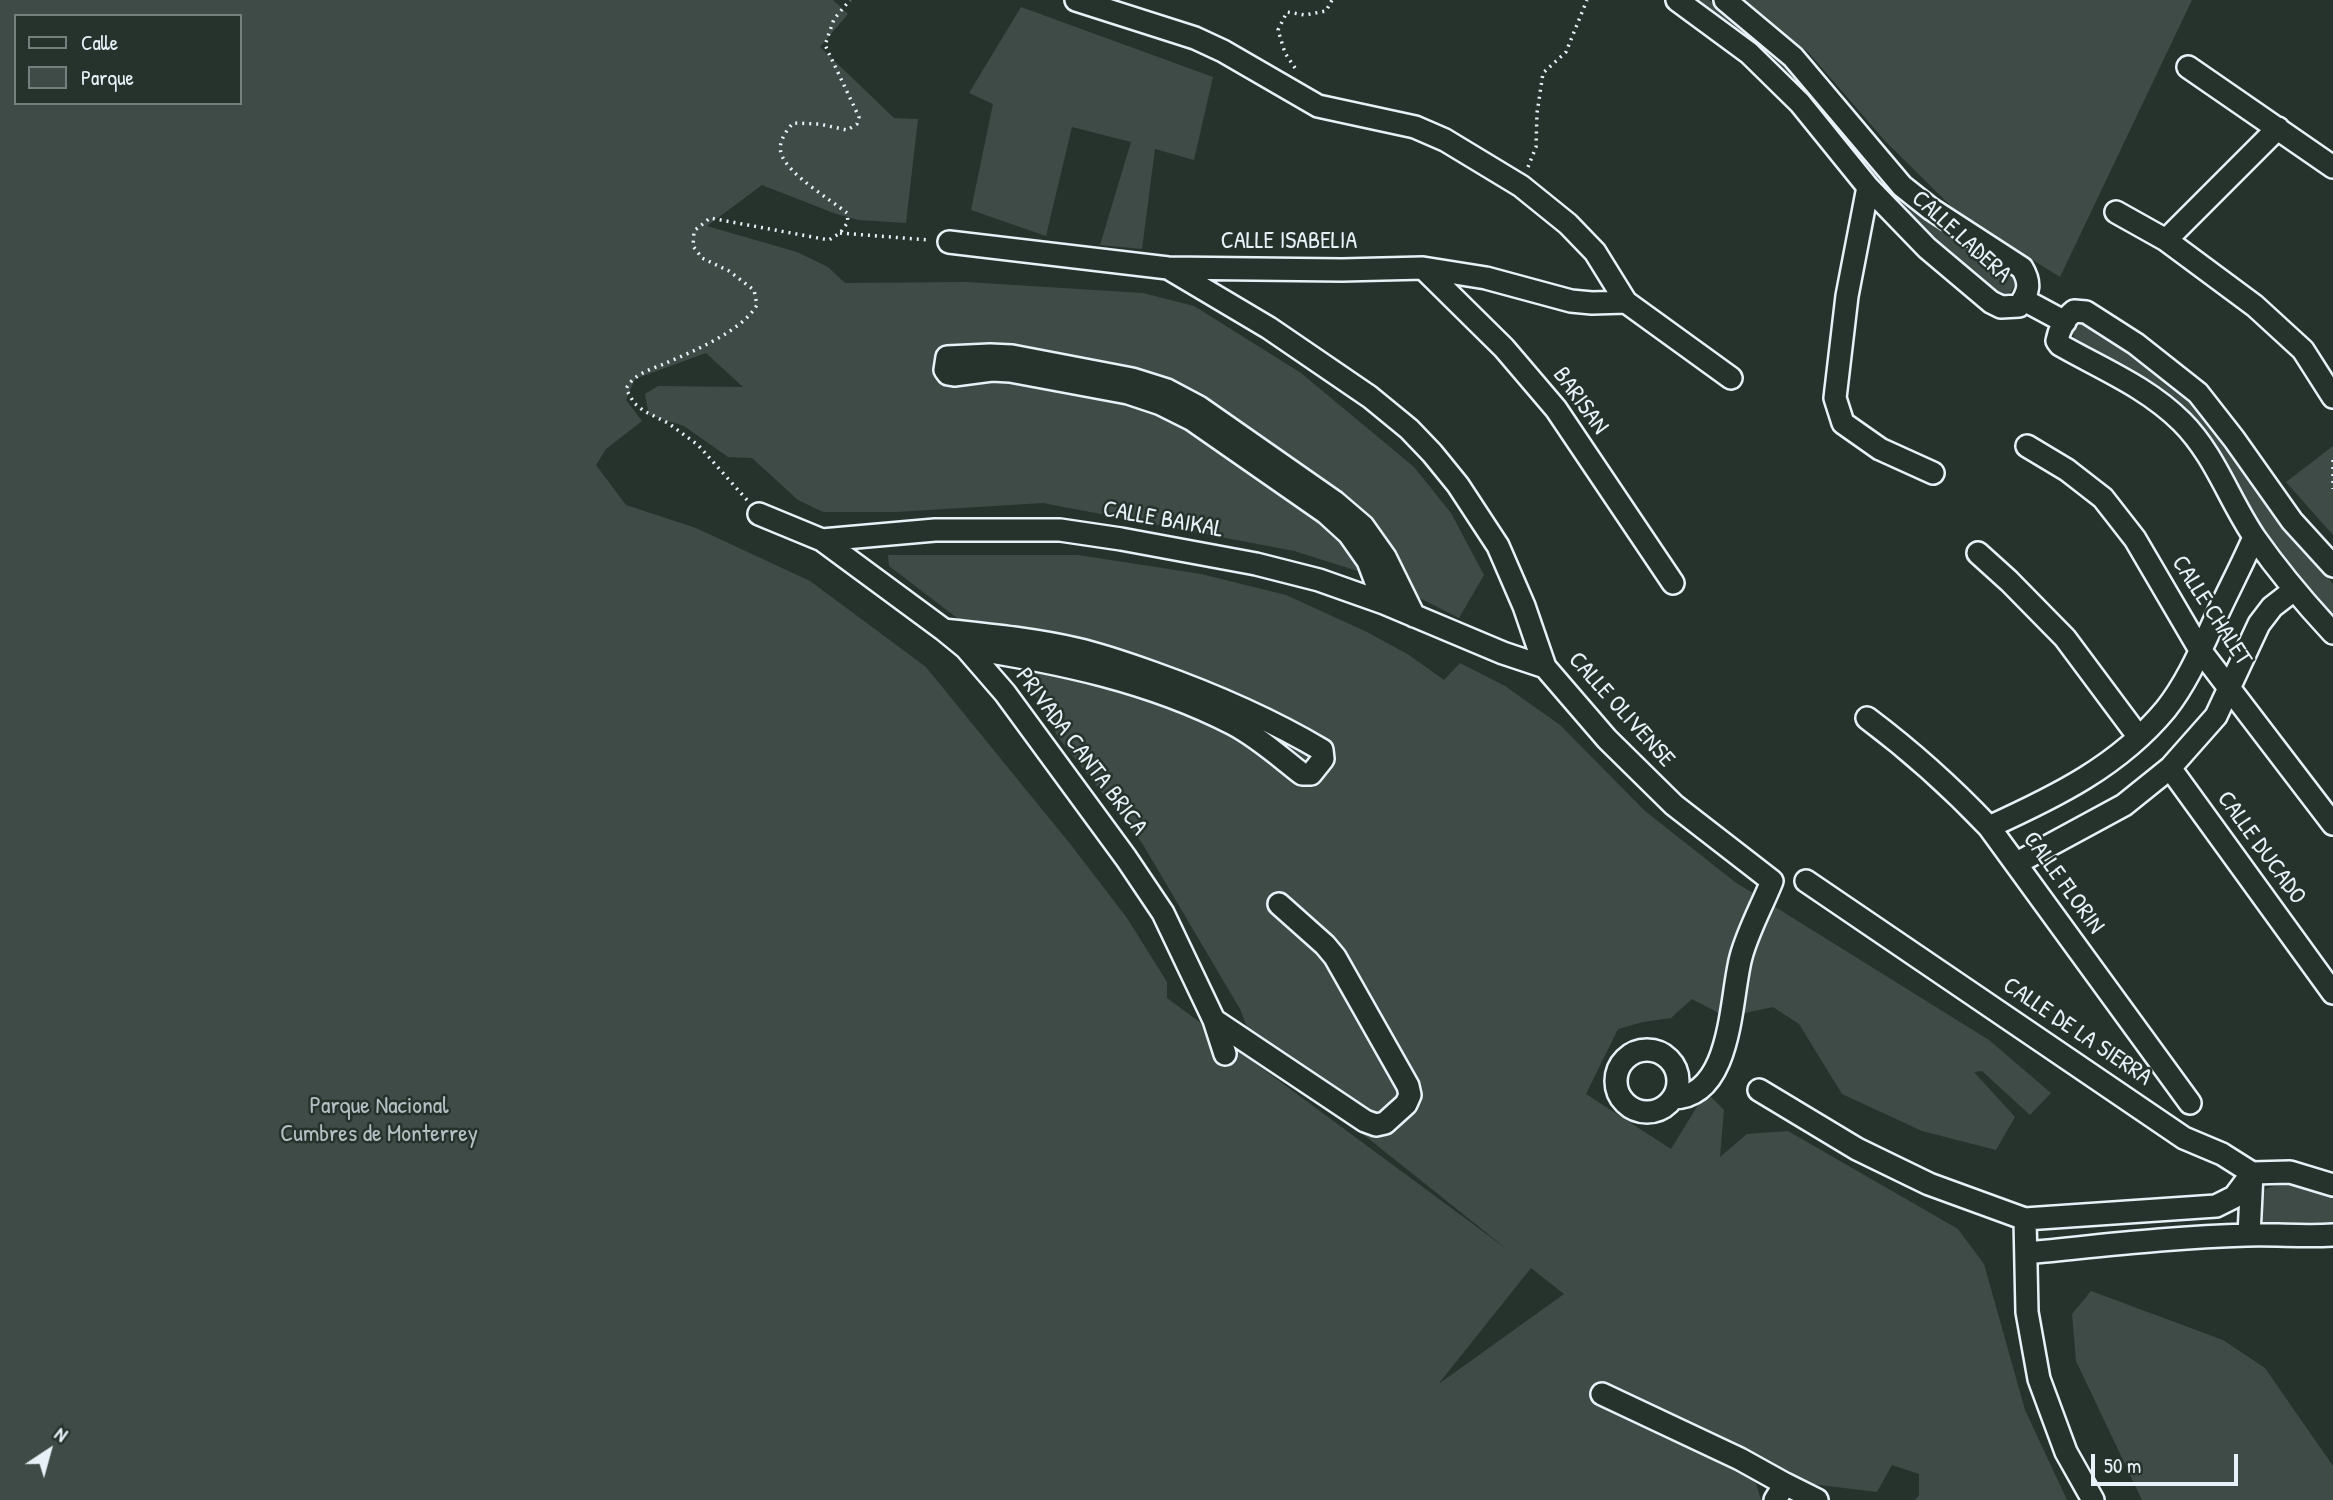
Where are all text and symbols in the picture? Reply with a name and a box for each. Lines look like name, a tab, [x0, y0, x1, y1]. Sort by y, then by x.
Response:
legend	[14, 14, 242, 105]
text: Calle	[81, 28, 118, 57]
text: Parque	[81, 63, 134, 92]
street label: CALLE LADERA	[1905, 185, 2017, 289]
street label: CALLE ISABELIA	[1221, 228, 1357, 256]
street label: BARISAN	[1546, 362, 1614, 440]
street label: CALLE BAIKAL	[1101, 495, 1225, 545]
street label: CALLE CHALET	[2165, 550, 2257, 672]
street label: CALLE OLIVENSE	[1562, 646, 1680, 774]
street label: PRIVADA CANTA BRICA	[1009, 663, 1153, 841]
street label: CALLE DUCADO	[2210, 786, 2312, 910]
street label: CALLE FLORIN	[2016, 826, 2110, 940]
street label: CALLE DE LA SIERRA	[1997, 972, 2157, 1092]
park label: Parque Nacional Cumbres de Monterrey	[280, 1093, 478, 1149]
north arrow	[14, 1416, 84, 1486]
text: N	[50, 1421, 73, 1447]
scale bar	[2095, 1440, 2242, 1484]
text: 50 m	[2104, 1451, 2141, 1480]

